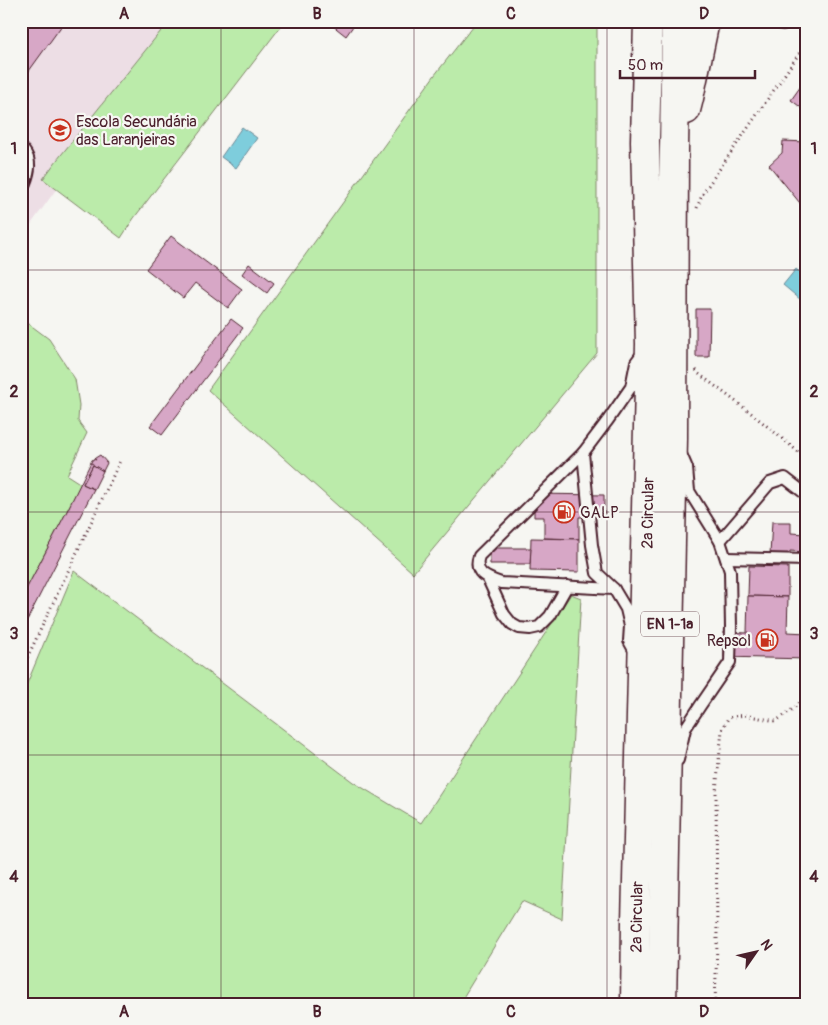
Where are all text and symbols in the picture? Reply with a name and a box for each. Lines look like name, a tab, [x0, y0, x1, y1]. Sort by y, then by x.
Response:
text: A	[119, 4, 130, 24]
text: B	[312, 4, 322, 24]
text: C	[506, 4, 516, 24]
text: D	[699, 4, 709, 24]
scale bar	[620, 48, 756, 80]
text: 50 m	[628, 56, 663, 75]
place label: Escola Secundária das Laranjeiras	[76, 112, 197, 150]
school or university icon: Escola Secundária das Laranjeiras	[48, 118, 72, 142]
text: 1	[11, 139, 17, 159]
text: 1	[811, 139, 817, 159]
text: 2	[10, 382, 19, 402]
text: 2	[810, 382, 819, 402]
street label: 2ª Circular	[637, 477, 659, 549]
fuel station icon: GALP	[552, 500, 576, 524]
place label: GALP	[580, 503, 619, 523]
road number: EN 1-1ª	[641, 612, 699, 636]
text: 3	[10, 624, 19, 644]
text: 3	[810, 624, 819, 644]
fuel station icon: Repsol	[755, 628, 779, 652]
place label: Repsol	[707, 631, 751, 651]
text: 4	[9, 867, 19, 887]
text: 4	[809, 867, 819, 887]
street label: 2ª Circular	[626, 881, 648, 953]
north arrow	[730, 928, 780, 978]
text: N	[757, 936, 776, 954]
text: A	[119, 1002, 130, 1022]
text: B	[312, 1002, 322, 1022]
text: C	[506, 1002, 516, 1022]
text: D	[699, 1002, 709, 1022]

